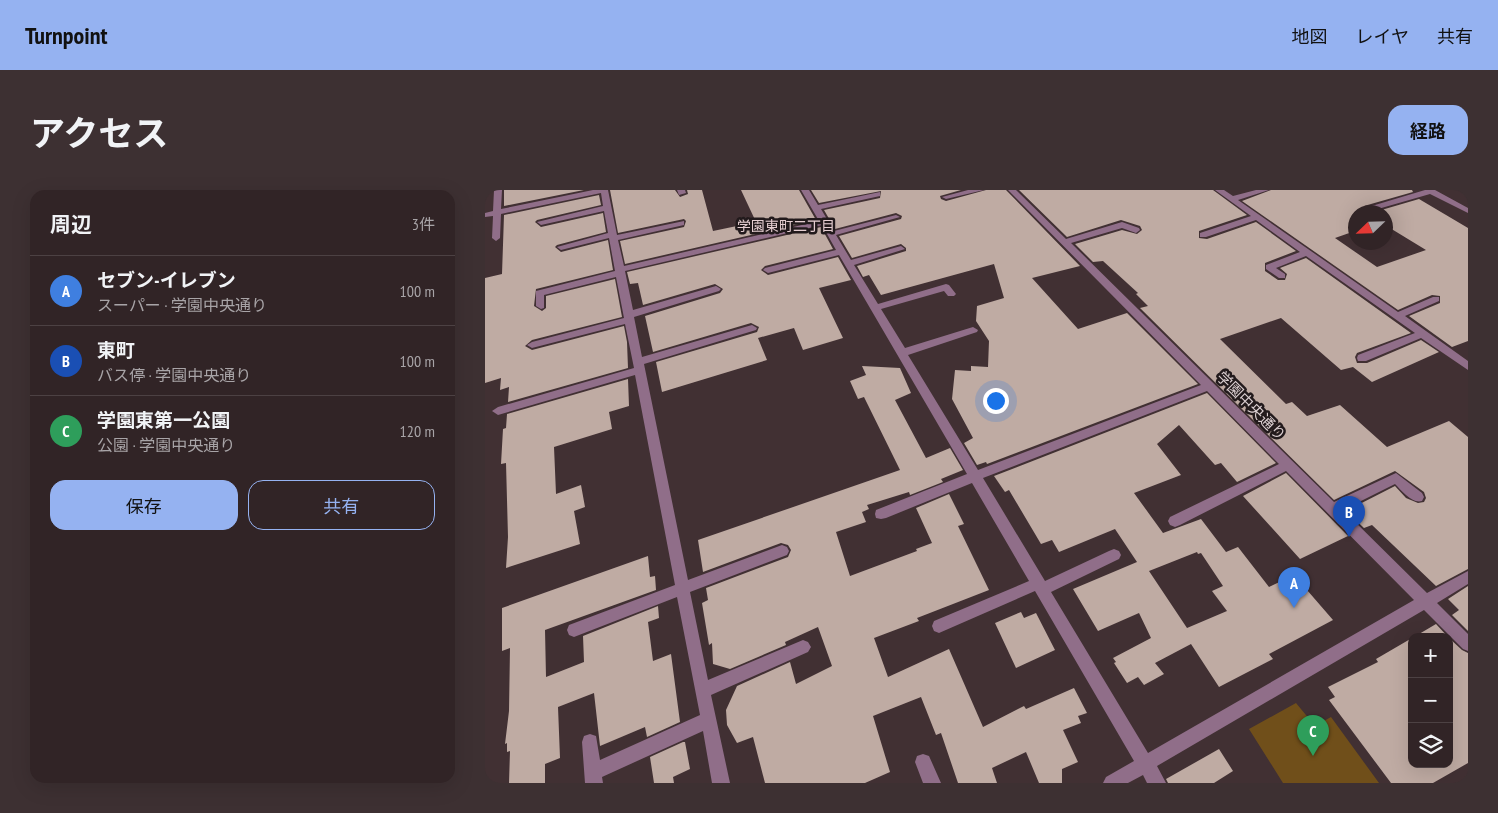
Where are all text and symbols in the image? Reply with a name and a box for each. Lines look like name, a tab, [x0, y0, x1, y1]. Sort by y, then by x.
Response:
text: Turnpoint	[25, 20, 107, 51]
text: 地図	[1292, 25, 1328, 48]
text: レイヤ	[1356, 25, 1409, 48]
text: 共有	[1437, 25, 1473, 48]
button: 経路	[1388, 105, 1468, 155]
text: アクセス	[30, 110, 168, 156]
north arrow	[1348, 205, 1393, 250]
text: 周辺	[50, 211, 92, 238]
text: 3件	[412, 214, 435, 234]
district label: 学園東町二丁目	[737, 217, 835, 235]
text: セブン-イレブン	[97, 268, 236, 292]
text: A	[62, 281, 70, 301]
text: 100 m	[400, 281, 435, 301]
text: スーパー · 学園中央通り	[97, 295, 267, 315]
text: 東町	[97, 338, 135, 362]
text: B	[62, 351, 70, 371]
text: 100 m	[400, 351, 435, 371]
text: バス停 · 学園中央通り	[97, 365, 251, 385]
street label: 学園中央通り	[1213, 367, 1290, 444]
your location	[983, 388, 1009, 414]
text: 学園東第一公園	[97, 408, 230, 432]
text: C	[62, 421, 70, 441]
text: 120 m	[400, 421, 435, 441]
text: 公園 · 学園中央通り	[97, 435, 235, 455]
button: 保存	[50, 480, 238, 530]
button: 共有	[248, 480, 435, 530]
pin: B	[1333, 496, 1365, 537]
pin: A	[1278, 567, 1310, 608]
map controls	[1408, 633, 1453, 768]
button: +	[1408, 633, 1453, 678]
button: −	[1408, 678, 1453, 723]
pin: C	[1297, 715, 1329, 756]
button: layers	[1408, 723, 1453, 768]

